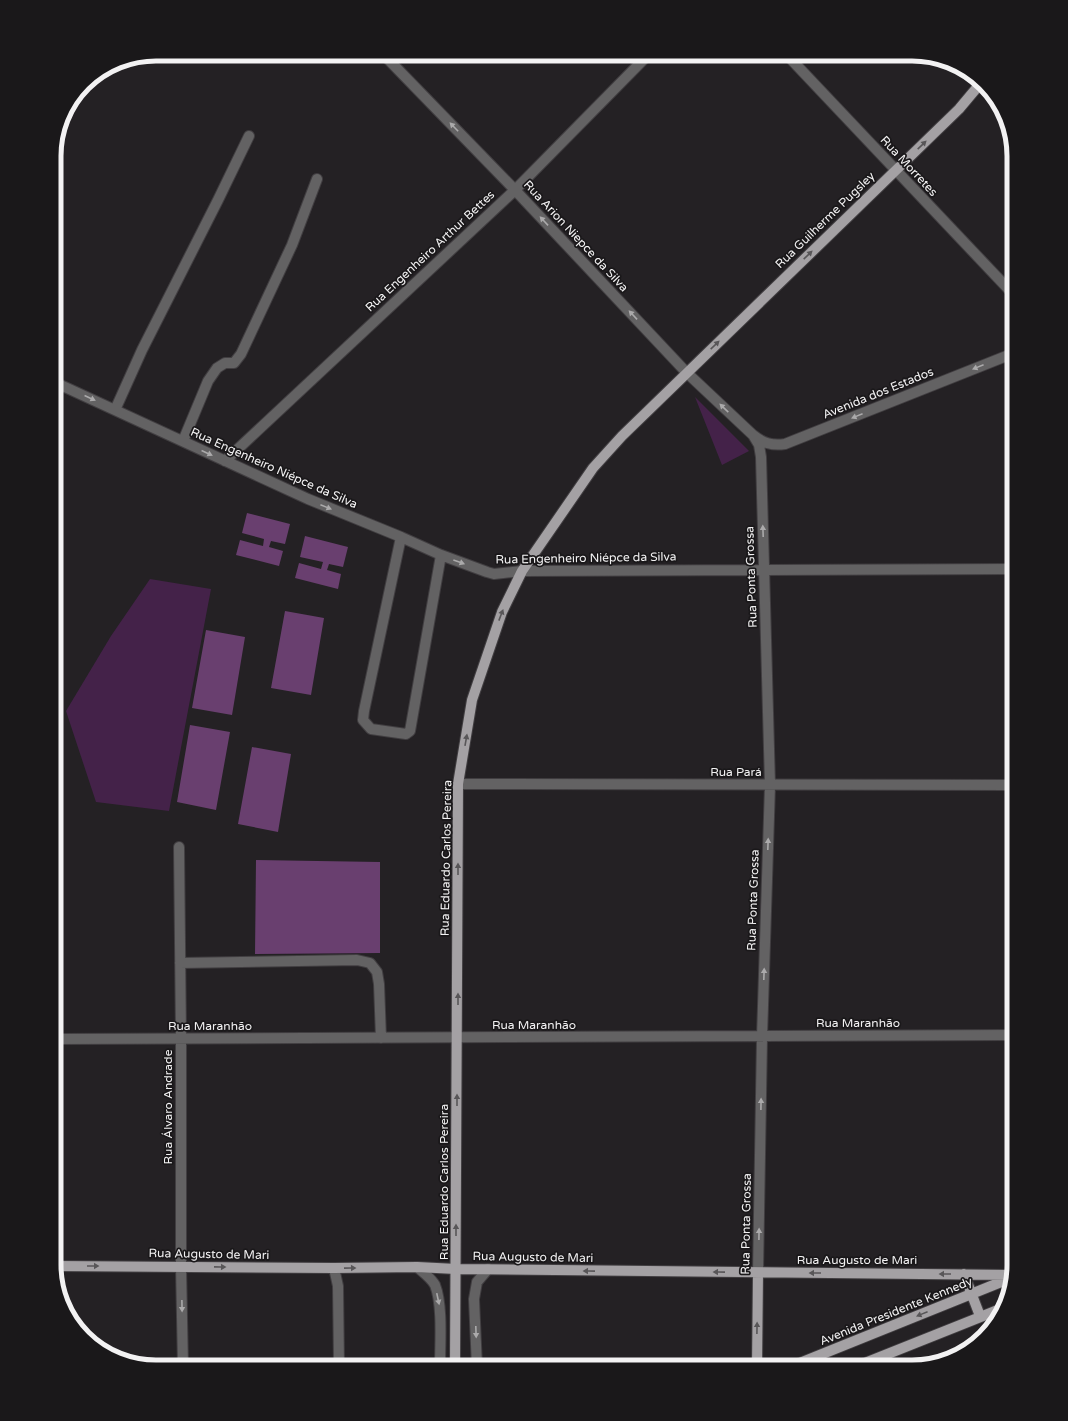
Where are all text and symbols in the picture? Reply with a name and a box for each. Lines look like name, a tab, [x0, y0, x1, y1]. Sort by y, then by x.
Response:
one-way arrow	[449, 122, 459, 132]
street label: Rua Morretes	[878, 133, 941, 199]
one-way arrow	[917, 140, 927, 150]
street label: Rua Guilherme Pugsley	[772, 169, 878, 271]
street label: Rua Arion Niepce da Silva	[521, 178, 631, 294]
street label: Rua Engenheiro Arthur Bettes	[363, 187, 498, 315]
one-way arrow	[539, 216, 549, 226]
one-way arrow	[803, 250, 813, 259]
one-way arrow	[629, 311, 638, 320]
one-way arrow	[710, 341, 719, 350]
street label: Avenida dos Estados	[821, 364, 936, 422]
one-way arrow	[971, 365, 983, 371]
one-way arrow	[84, 395, 95, 401]
one-way arrow	[719, 403, 729, 413]
one-way arrow	[851, 413, 863, 419]
street label: Rua Engenheiro Niépce da Silva	[188, 425, 360, 511]
one-way arrow	[202, 450, 213, 456]
one-way arrow	[320, 504, 332, 510]
one-way arrow	[760, 524, 766, 537]
street label: Rua Ponta Grossa	[742, 526, 760, 628]
street label: Rua Engenheiro Niépce da Silva	[495, 549, 677, 567]
one-way arrow	[453, 559, 465, 565]
one-way arrow	[499, 608, 505, 620]
one-way arrow	[463, 733, 469, 746]
street label: Rua Pará	[710, 765, 762, 779]
street label: Rua Eduardo Carlos Pereira	[438, 780, 454, 936]
one-way arrow	[765, 837, 771, 850]
street label: Rua Ponta Grossa	[744, 849, 762, 951]
one-way arrow	[455, 862, 461, 875]
one-way arrow	[760, 968, 767, 980]
one-way arrow	[455, 992, 461, 1005]
street label: Rua Maranhão	[816, 1016, 900, 1030]
street label: Rua Maranhão	[492, 1018, 576, 1032]
street label: Rua Maranhão	[168, 1019, 252, 1033]
street label: Rua Álvaro Andrade	[161, 1049, 175, 1164]
one-way arrow	[454, 1093, 460, 1106]
one-way arrow	[757, 1098, 764, 1110]
street label: Rua Eduardo Carlos Pereira	[437, 1104, 451, 1260]
street label: Rua Ponta Grossa	[738, 1173, 754, 1275]
one-way arrow	[453, 1223, 459, 1236]
one-way arrow	[755, 1228, 762, 1240]
street label: Rua Augusto de Mari	[149, 1246, 269, 1262]
street label: Rua Augusto de Mari	[473, 1249, 593, 1265]
street label: Rua Augusto de Mari	[797, 1253, 917, 1267]
one-way arrow	[87, 1263, 100, 1269]
one-way arrow	[214, 1264, 227, 1270]
one-way arrow	[344, 1265, 357, 1271]
one-way arrow	[583, 1267, 595, 1274]
one-way arrow	[712, 1269, 725, 1275]
one-way arrow	[808, 1270, 821, 1276]
one-way arrow	[938, 1271, 951, 1277]
street label: Avenida Presidente Kennedy	[818, 1274, 975, 1348]
one-way arrow	[435, 1293, 441, 1305]
one-way arrow	[178, 1300, 185, 1312]
one-way arrow	[916, 1311, 928, 1317]
one-way arrow	[754, 1321, 760, 1334]
one-way arrow	[473, 1326, 479, 1339]

